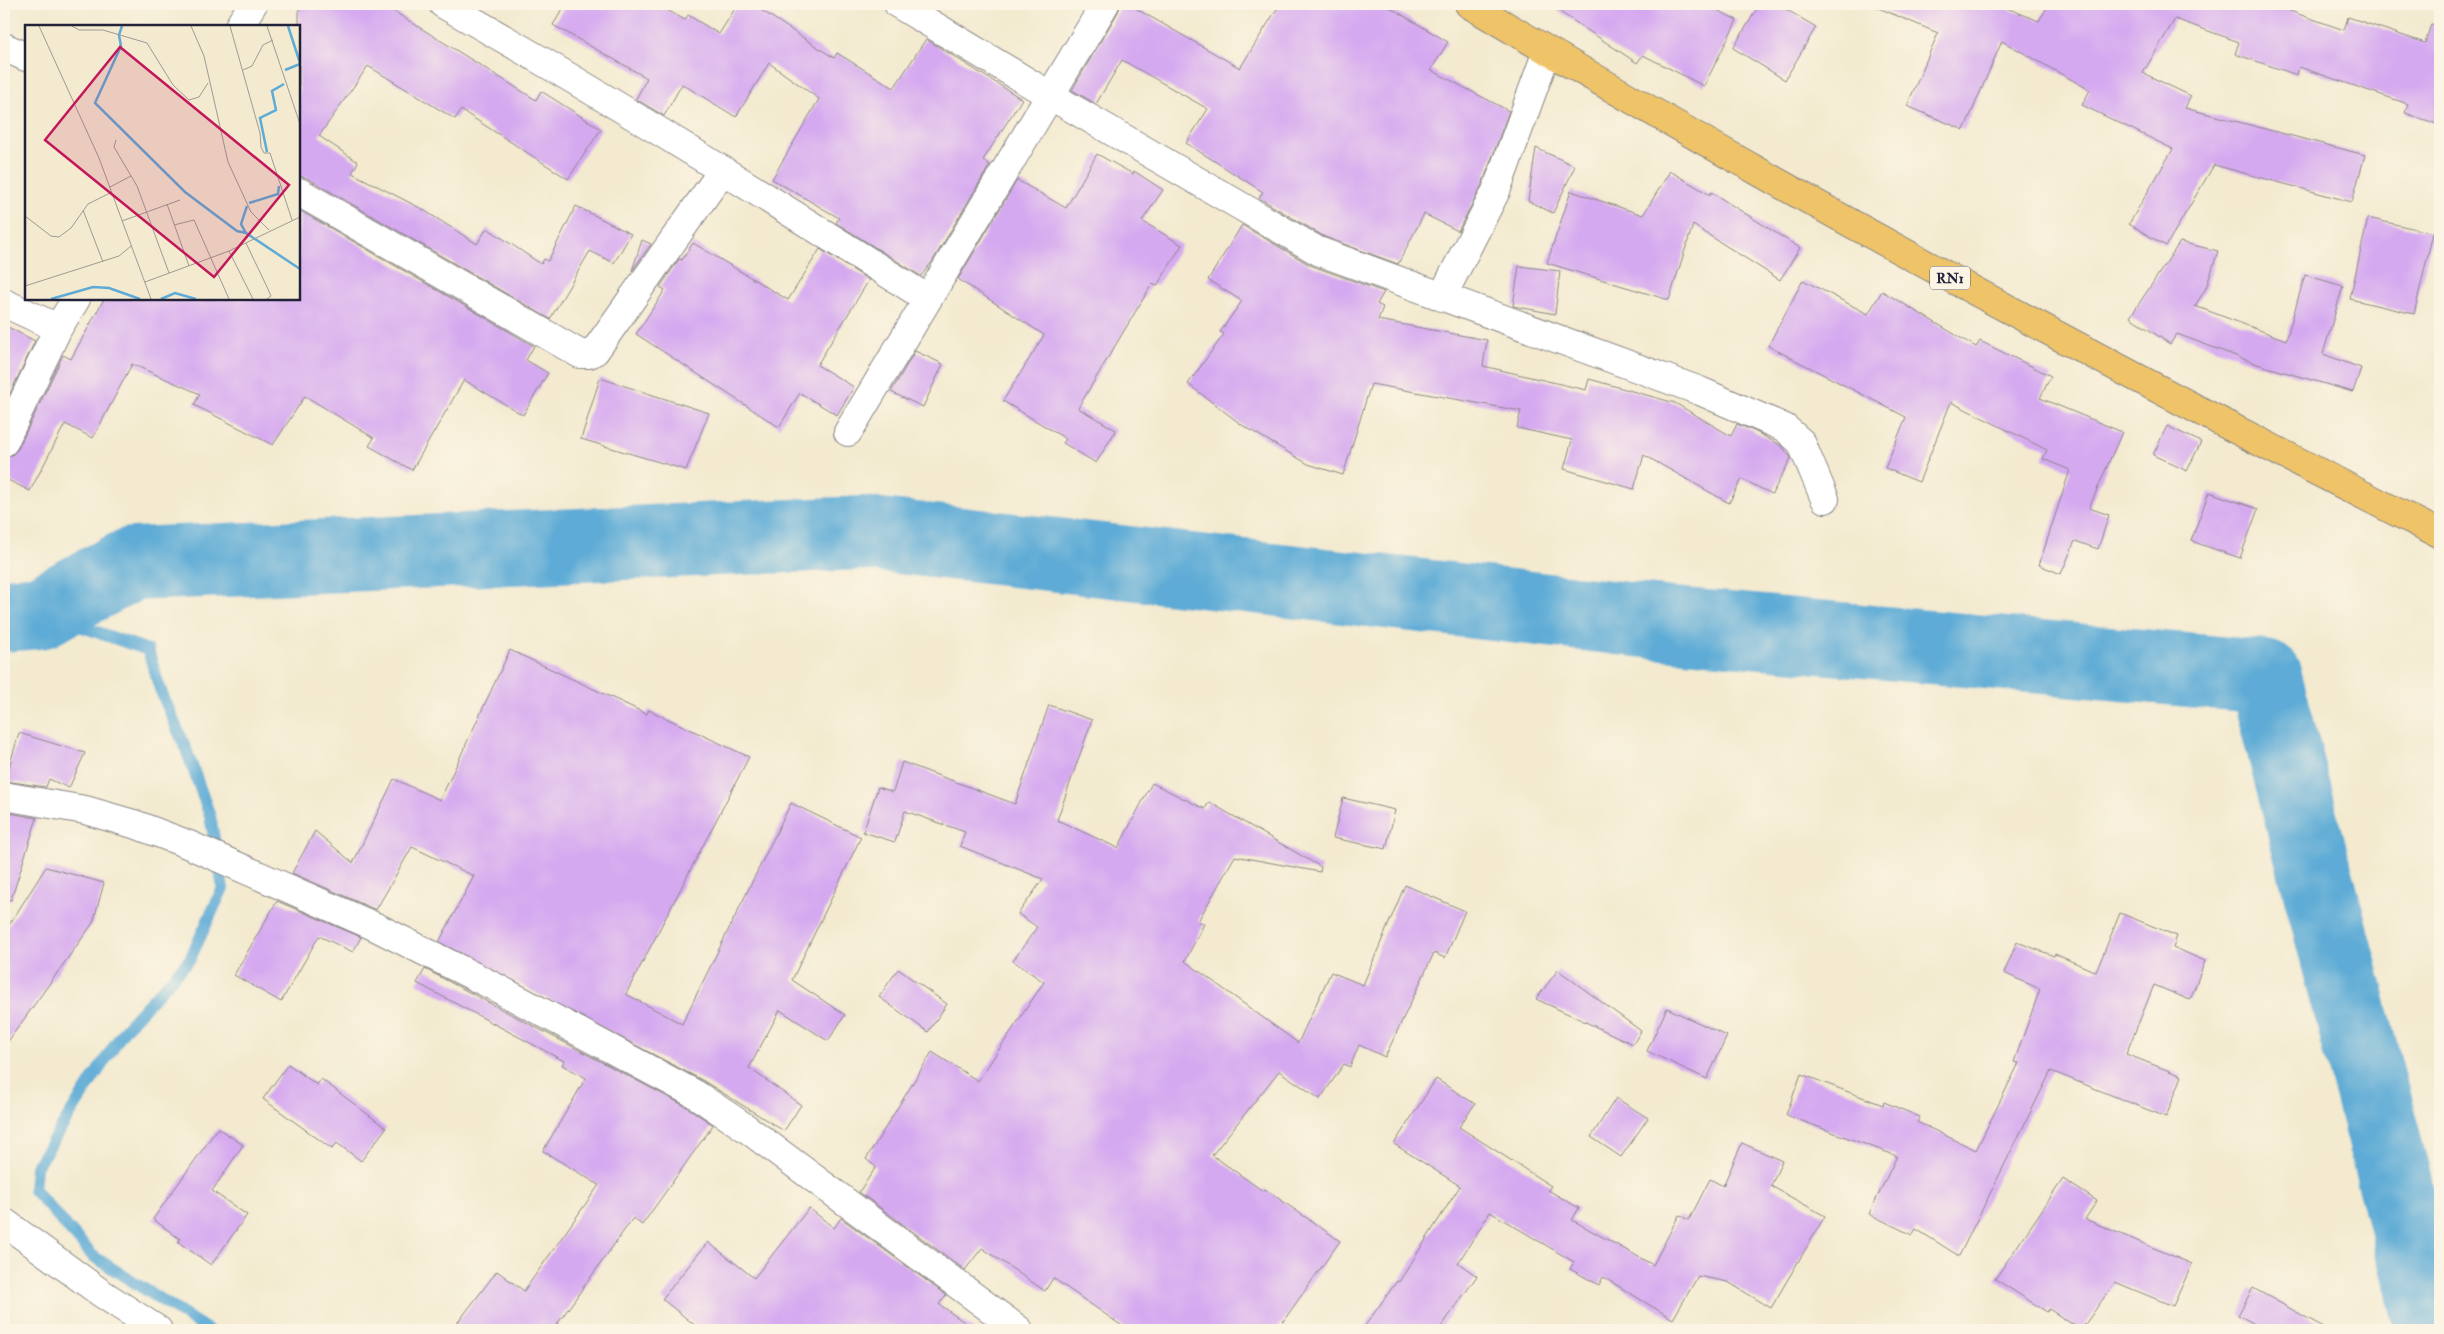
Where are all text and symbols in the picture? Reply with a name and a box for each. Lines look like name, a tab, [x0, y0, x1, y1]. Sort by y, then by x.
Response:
inset map	[25, 25, 300, 300]
road number: RN1	[1930, 266, 1970, 290]

